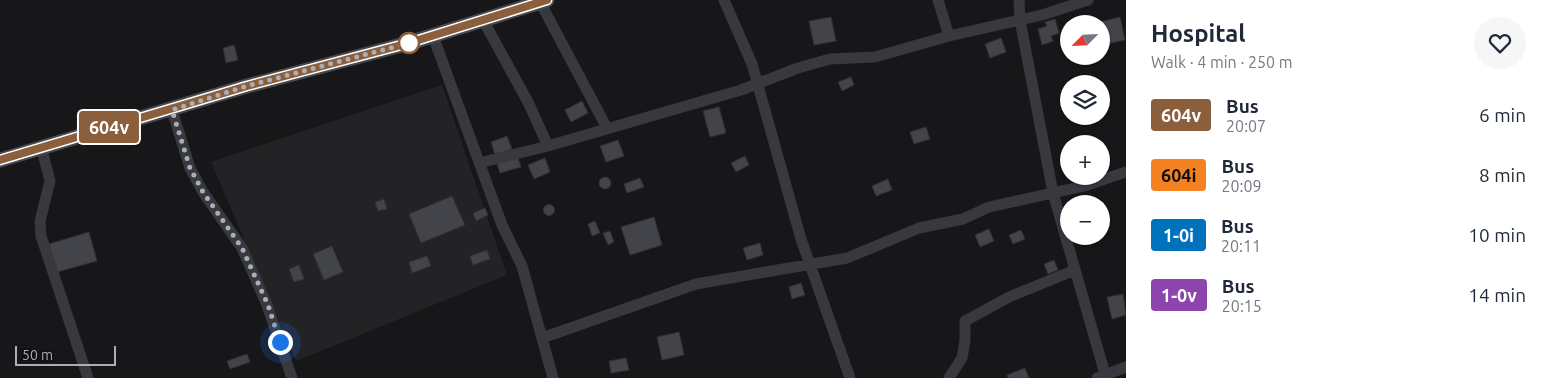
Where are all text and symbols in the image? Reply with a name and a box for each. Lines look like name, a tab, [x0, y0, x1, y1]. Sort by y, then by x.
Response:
north arrow	[1060, 15, 1110, 65]
map controls	[1060, 15, 1110, 245]
button: heart	[1474, 17, 1526, 69]
text: Hospital	[1151, 20, 1246, 47]
unlabelled marker	[398, 32, 420, 54]
text: Walk · 4 min · 250 m	[1151, 53, 1293, 71]
button: layers	[1060, 75, 1110, 125]
text: Bus	[1226, 95, 1259, 117]
text: 6 min	[1479, 104, 1526, 126]
text: 604v	[1161, 105, 1201, 125]
line badge: 604v	[74, 111, 144, 143]
text: 604v	[89, 117, 129, 137]
text: 20:07	[1226, 117, 1266, 135]
button: +	[1060, 135, 1110, 185]
text: Bus	[1221, 155, 1254, 177]
text: 8 min	[1479, 164, 1526, 186]
text: 604i	[1161, 165, 1196, 185]
text: 20:09	[1221, 177, 1262, 195]
button: −	[1060, 195, 1110, 245]
text: Bus	[1221, 215, 1254, 237]
text: 10 min	[1468, 224, 1526, 246]
text: 1-0i	[1163, 225, 1194, 245]
text: 20:11	[1221, 237, 1261, 255]
text: Bus	[1222, 275, 1255, 297]
text: 14 min	[1468, 284, 1526, 306]
text: 1-0v	[1161, 285, 1197, 305]
text: 20:15	[1222, 297, 1262, 315]
your location	[268, 330, 293, 355]
scale bar	[15, 343, 116, 366]
text: 50 m	[22, 347, 53, 363]

